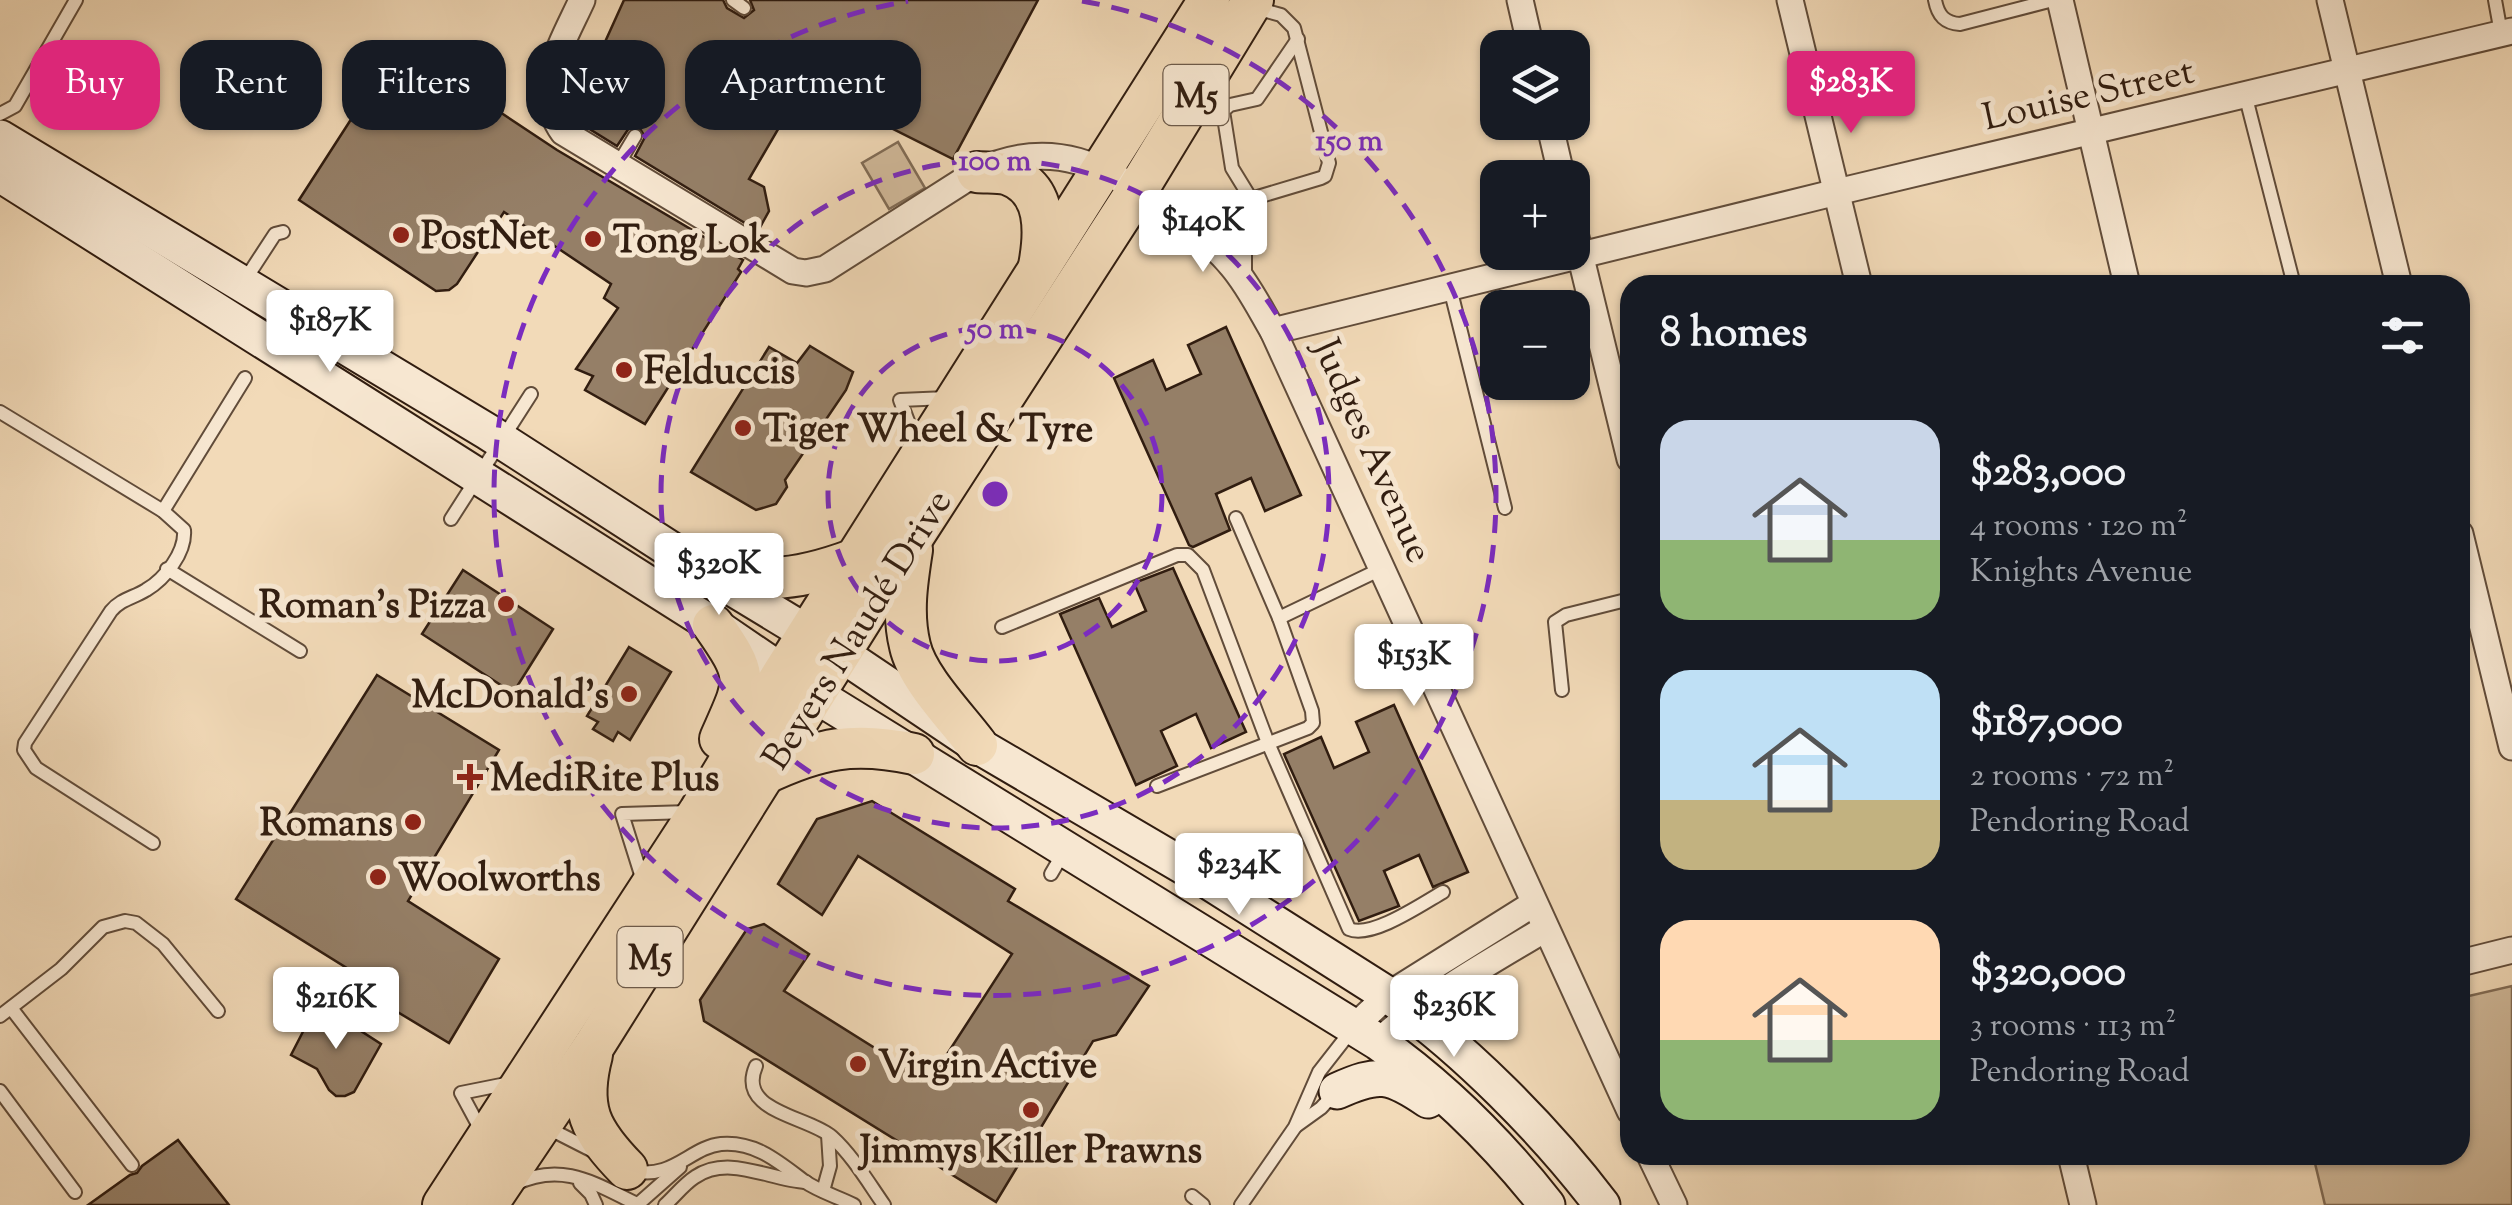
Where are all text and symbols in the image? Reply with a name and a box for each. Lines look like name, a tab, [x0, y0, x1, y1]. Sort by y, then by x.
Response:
map controls	[1480, 30, 1590, 400]
button: layers	[1480, 30, 1590, 140]
chip: Buy	[30, 40, 160, 130]
chip: Rent	[180, 40, 322, 130]
chip: Filters	[342, 40, 506, 130]
chip: New	[526, 40, 665, 130]
chip: Apartment	[685, 40, 921, 130]
street label: Louise Street	[1978, 46, 2200, 147]
pin: $283K	[1781, 51, 1921, 136]
text: $283K	[1809, 60, 1893, 106]
road number: M5	[1164, 65, 1228, 125]
text: 150 m	[1315, 121, 1383, 164]
text: 100 m	[959, 141, 1032, 184]
button: +	[1480, 160, 1590, 270]
pin: $140K	[1133, 190, 1273, 275]
text: $140K	[1161, 199, 1245, 245]
place label: PostNet	[421, 212, 550, 266]
place label: Tong Lok	[613, 216, 770, 270]
marker: PostNet	[390, 224, 412, 246]
marker: Tong Lok	[582, 228, 604, 250]
pin: $187K	[260, 290, 400, 375]
button: −	[1480, 290, 1590, 400]
text: $187K	[288, 299, 372, 345]
text: 8 homes	[1660, 305, 1808, 365]
icon: filters	[2375, 308, 2430, 363]
text: 50 m	[964, 309, 1024, 352]
street label: Judges Avenue	[1296, 329, 1444, 572]
place label: Felduccis	[644, 347, 795, 401]
marker: Felduccis	[613, 359, 635, 381]
place label: Tiger Wheel & Tyre	[763, 405, 1093, 459]
marker: Tiger Wheel & Tyre	[732, 417, 754, 439]
text: $283,000	[1970, 444, 2126, 504]
icon: home	[1740, 460, 1860, 580]
centre of rings	[977, 476, 1013, 512]
street label: Beyers Naudé Drive	[751, 480, 968, 782]
text: 4 rooms · 120 m²	[1970, 504, 2188, 550]
pin: $320K	[649, 533, 789, 618]
text: $320K	[676, 542, 762, 588]
text: Knights Avenue	[1970, 550, 2192, 596]
place label: Roman's Pizza	[259, 581, 486, 635]
marker: Roman's Pizza	[495, 593, 517, 615]
pin: $153K	[1344, 624, 1484, 709]
text: $153K	[1377, 633, 1451, 679]
place label: McDonald's	[411, 671, 609, 725]
marker: McDonald's	[618, 683, 640, 705]
text: $187,000	[1970, 694, 2123, 754]
icon: home	[1740, 710, 1860, 830]
place label: MediRite Plus	[490, 754, 720, 808]
text: 2 rooms · 72 m²	[1970, 754, 2174, 800]
marker: MediRite Plus	[459, 766, 481, 788]
place label: Romans	[260, 799, 393, 853]
text: Pendoring Road	[1970, 800, 2190, 846]
marker: Romans	[402, 811, 424, 833]
pin: $234K	[1169, 833, 1309, 918]
text: $234K	[1197, 842, 1281, 888]
place label: Woolworths	[398, 854, 601, 908]
marker: Woolworths	[367, 866, 389, 888]
road number: M5	[618, 927, 682, 987]
text: $320,000	[1970, 944, 2126, 1004]
icon: home	[1740, 960, 1860, 1080]
pin: $216K	[266, 967, 406, 1052]
pin: $236K	[1384, 975, 1524, 1060]
text: $216K	[295, 976, 377, 1022]
text: $236K	[1412, 984, 1496, 1030]
text: 3 rooms · 113 m²	[1970, 1004, 2176, 1050]
place label: Virgin Active	[878, 1041, 1097, 1095]
text: Pendoring Road	[1970, 1050, 2190, 1096]
marker: Virgin Active	[847, 1053, 869, 1075]
marker: Jimmys Killer Prawns	[1020, 1099, 1042, 1121]
place label: Jimmys Killer Prawns	[857, 1126, 1202, 1180]

